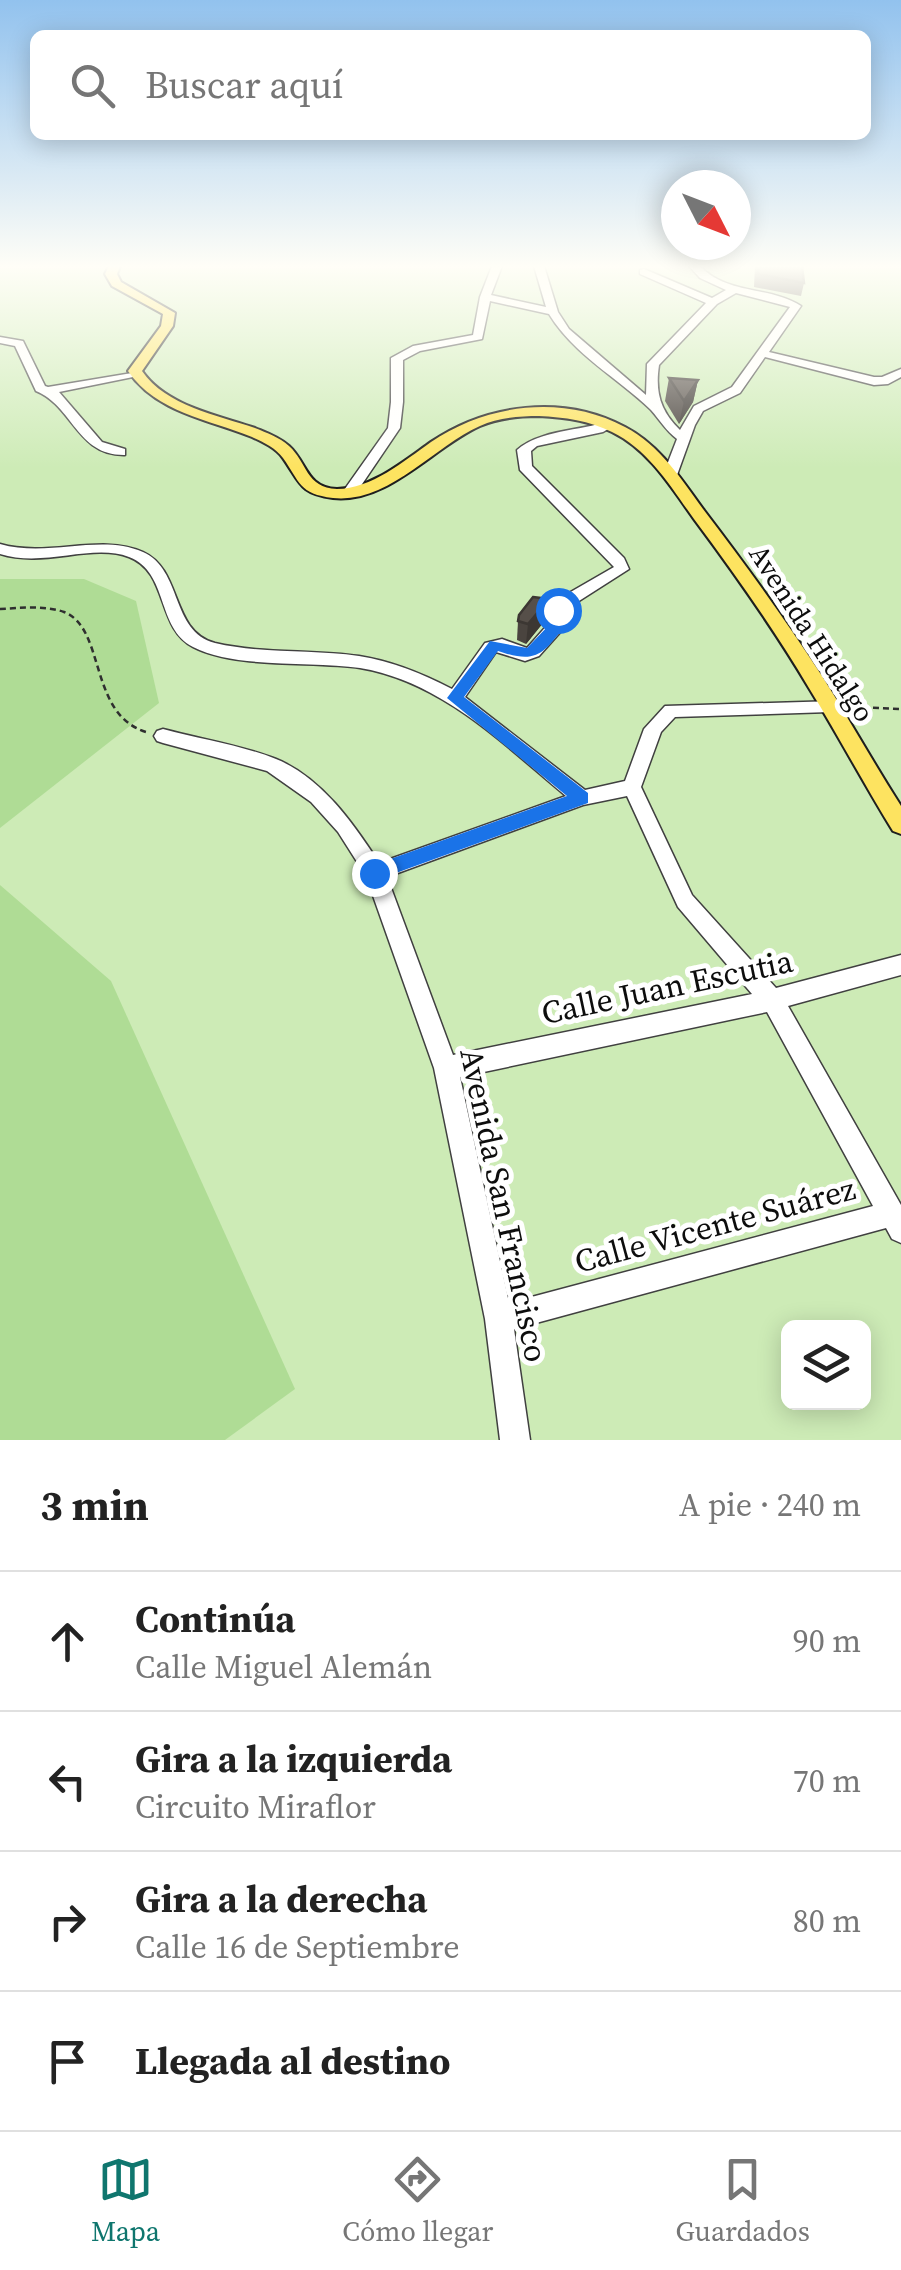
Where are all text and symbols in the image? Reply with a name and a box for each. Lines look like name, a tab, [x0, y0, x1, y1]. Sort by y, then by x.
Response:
search box	[30, 30, 871, 140]
icon: search	[65, 58, 120, 113]
text: Buscar aquí	[145, 59, 343, 111]
north arrow	[661, 170, 751, 260]
street label: Avenida Hidalgo	[740, 537, 884, 729]
route start	[536, 588, 582, 634]
route end	[352, 851, 398, 897]
street label: Calle Juan Escutia	[537, 939, 797, 1035]
street label: Avenida San Francisco	[449, 1044, 559, 1366]
street label: Calle Vicente Suárez	[570, 1166, 860, 1284]
map controls	[781, 1320, 871, 1410]
button: layers	[781, 1320, 871, 1410]
text: 3 min	[40, 1476, 149, 1534]
text: A pie · 240 m	[679, 1483, 861, 1527]
text: Continúa	[135, 1593, 295, 1645]
icon: ahead	[40, 1614, 95, 1669]
text: 90 m	[793, 1619, 861, 1663]
text: Calle Miguel Alemán	[135, 1645, 432, 1689]
text: Gira a la izquierda	[135, 1733, 452, 1785]
icon: left	[40, 1754, 95, 1809]
text: 70 m	[793, 1759, 861, 1803]
text: Circuito Miraflor	[135, 1785, 376, 1829]
text: Gira a la derecha	[135, 1873, 427, 1925]
icon: right	[40, 1894, 95, 1949]
text: 80 m	[793, 1899, 861, 1943]
text: Calle 16 de Septiembre	[135, 1925, 460, 1969]
icon: arrive	[40, 2034, 95, 2089]
text: Llegada al destino	[135, 2035, 451, 2087]
tab: Mapa	[91, 2152, 160, 2250]
tab: Cómo llegar	[342, 2152, 493, 2250]
tab: Guardados	[676, 2152, 810, 2250]

